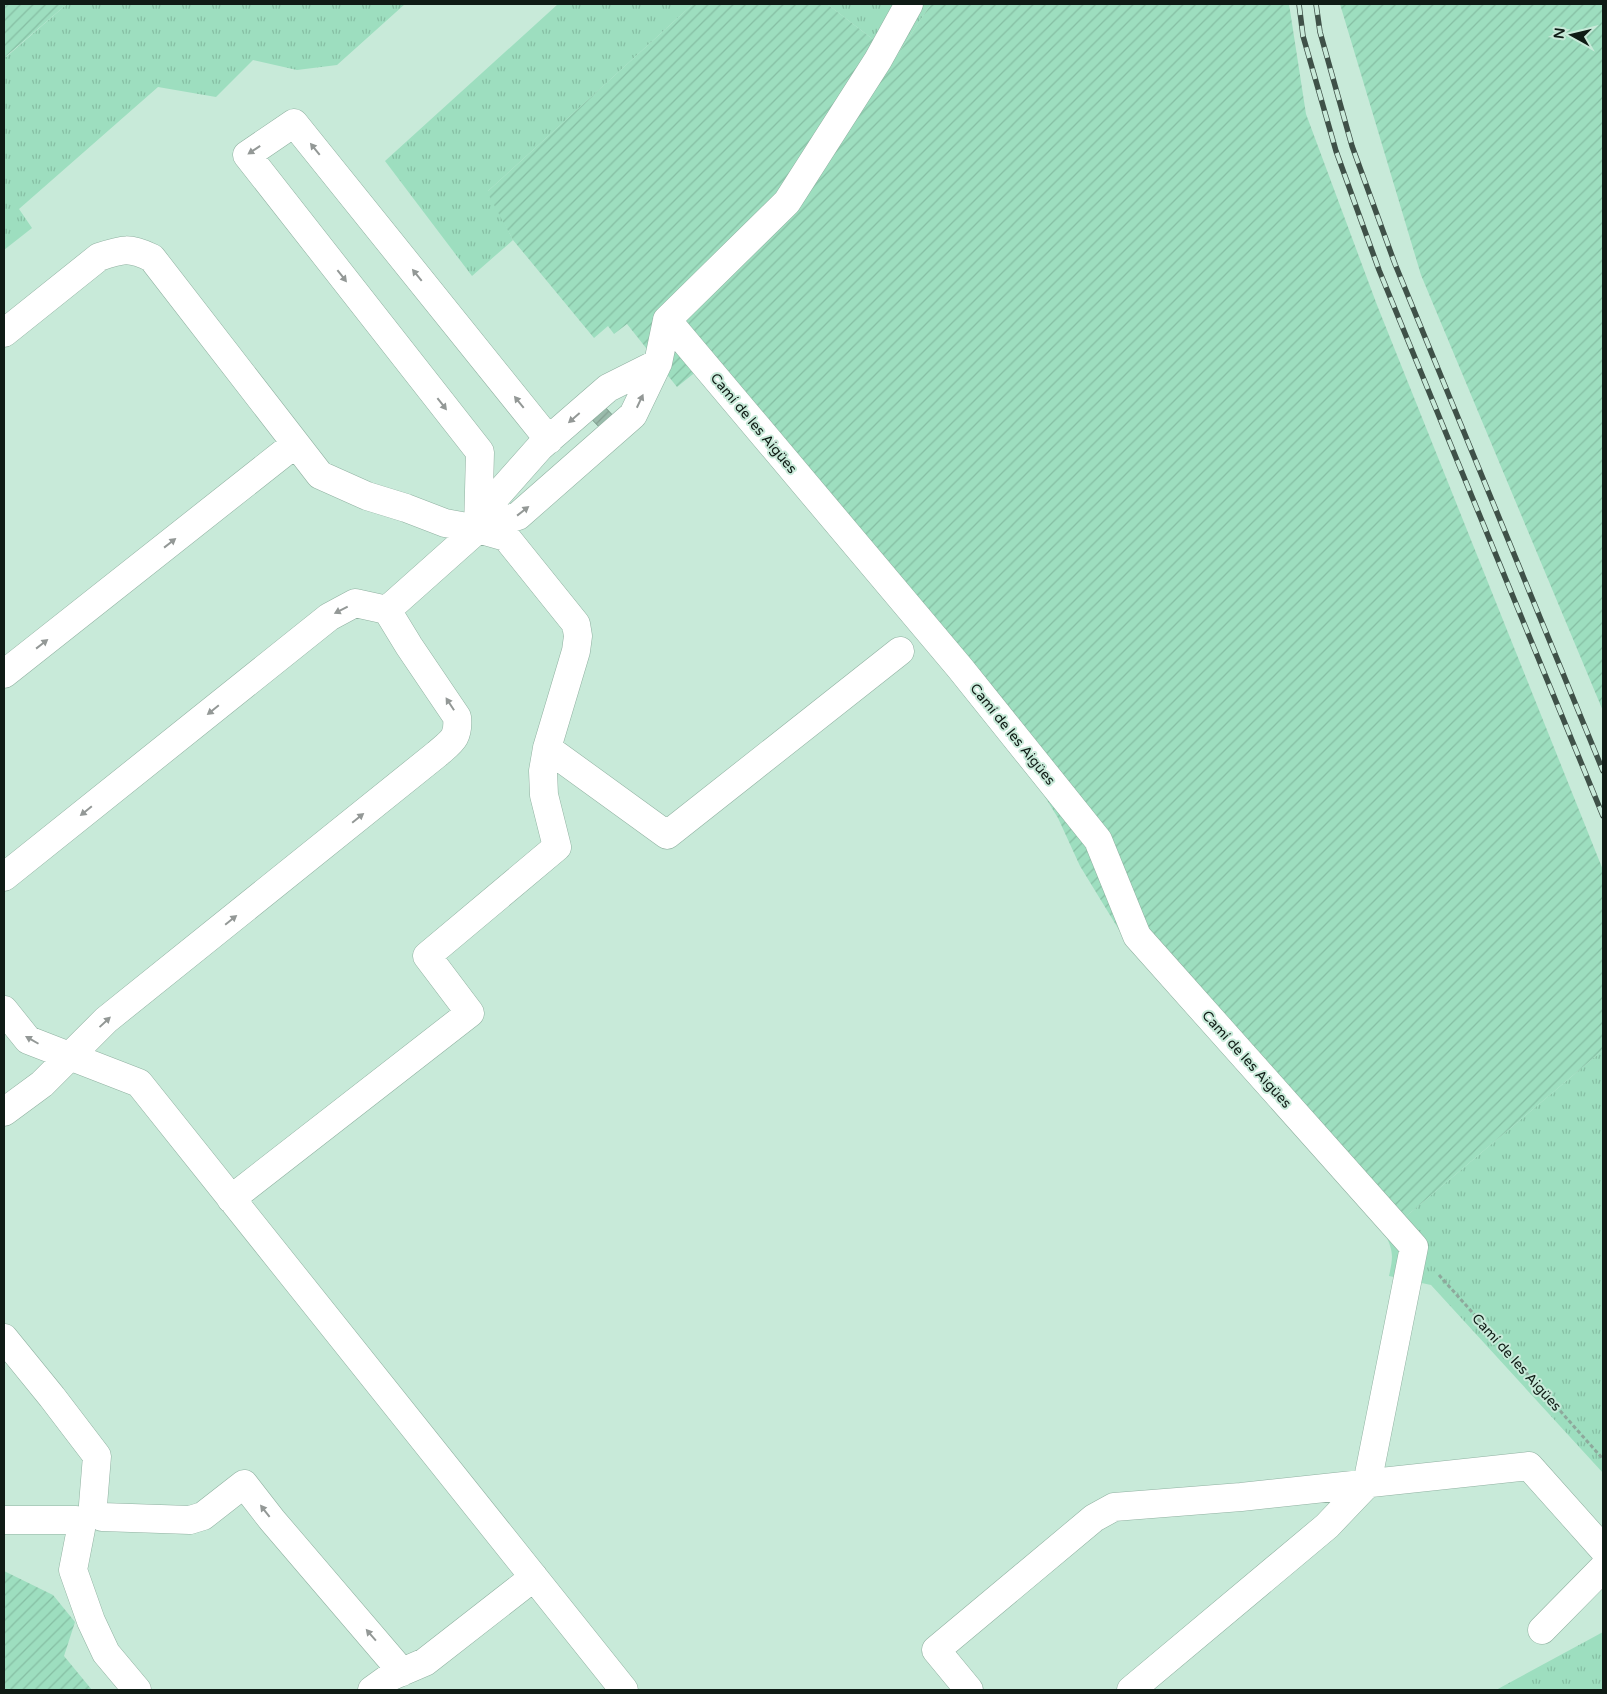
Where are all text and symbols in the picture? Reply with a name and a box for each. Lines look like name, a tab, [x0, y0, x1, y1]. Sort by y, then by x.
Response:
north arrow	[1547, 10, 1597, 60]
text: N	[1550, 27, 1569, 40]
one-way arrow	[309, 142, 320, 155]
one-way arrow	[247, 146, 261, 155]
one-way arrow	[336, 269, 347, 282]
one-way arrow	[411, 269, 422, 282]
street label: Camí de les Aigües	[707, 370, 801, 477]
one-way arrow	[636, 393, 644, 408]
one-way arrow	[513, 395, 524, 408]
one-way arrow	[437, 397, 448, 410]
one-way arrow	[568, 413, 581, 424]
one-way arrow	[516, 506, 529, 516]
one-way arrow	[163, 538, 176, 549]
one-way arrow	[334, 606, 348, 614]
one-way arrow	[35, 639, 49, 649]
street label: Camí de les Aigües	[966, 680, 1059, 789]
one-way arrow	[445, 697, 454, 711]
one-way arrow	[207, 704, 220, 715]
one-way arrow	[80, 806, 93, 817]
one-way arrow	[351, 812, 364, 823]
one-way arrow	[224, 914, 237, 925]
street label: Camí de les Aigües	[1198, 1007, 1295, 1112]
one-way arrow	[99, 1016, 111, 1028]
one-way arrow	[25, 1036, 39, 1045]
street label: Camí de les Aigües	[1468, 1310, 1565, 1415]
one-way arrow	[260, 1505, 271, 1518]
one-way arrow	[365, 1628, 376, 1641]

